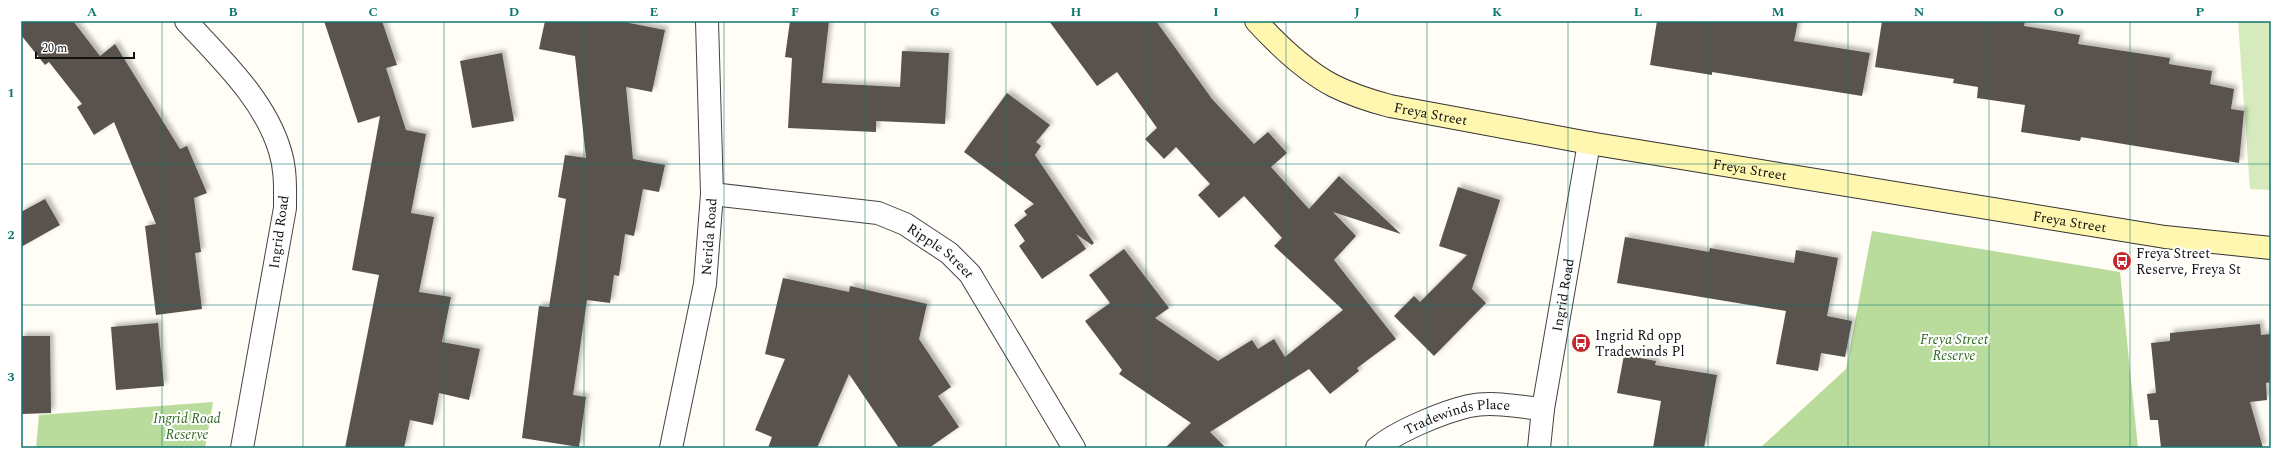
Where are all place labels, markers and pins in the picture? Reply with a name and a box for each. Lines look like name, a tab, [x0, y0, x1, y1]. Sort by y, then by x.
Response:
place label: Freya Street Reserve, Freya St	[2136, 243, 2241, 280]
bus stop icon: Freya Street Reserve, Freya St	[2111, 250, 2133, 272]
place label: Ingrid Rd opp Tradewinds Pl	[1595, 325, 1685, 362]
bus stop icon: Ingrid Rd opp Tradewinds Pl	[1570, 332, 1592, 354]

